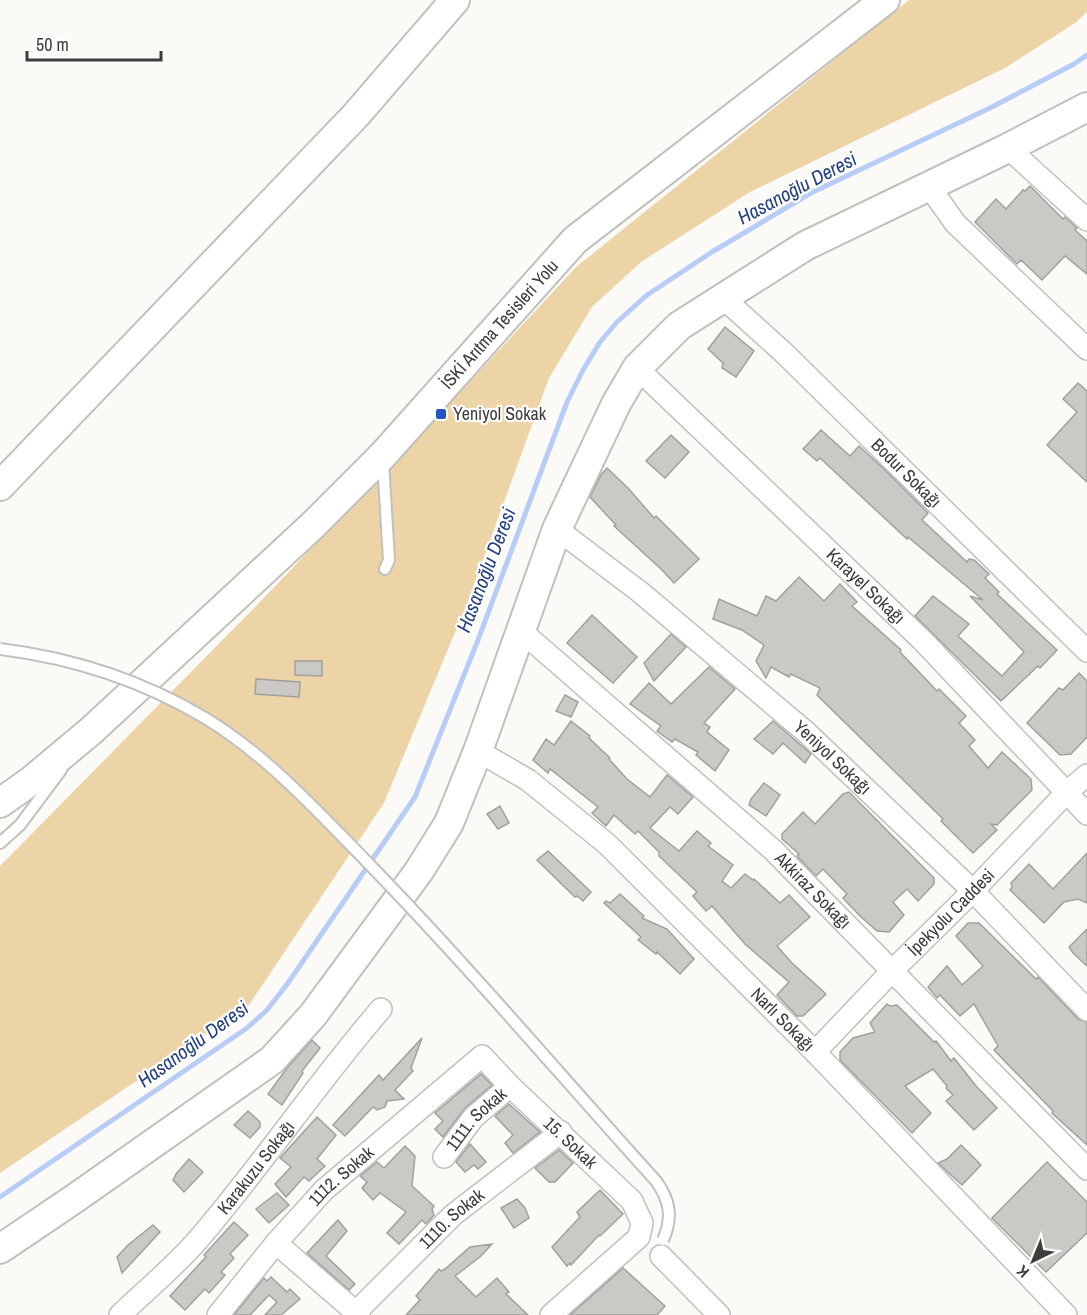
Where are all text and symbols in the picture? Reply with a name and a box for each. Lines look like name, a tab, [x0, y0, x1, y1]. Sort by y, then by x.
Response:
scale bar	[27, 24, 160, 62]
text: 50 m	[36, 32, 69, 57]
water label: Hasanoğlu Deresi	[732, 145, 861, 230]
street label: İSKİ Arıtma Tesisleri Yolu	[435, 254, 564, 394]
place label: Yeniyol Sokak	[453, 401, 547, 426]
marker: Yeniyol Sokak	[434, 407, 448, 421]
street label: Bodur Sokağı	[866, 433, 947, 513]
water label: Hasanoğlu Deresi	[449, 503, 522, 636]
street label: Karayel Sokağı	[821, 542, 911, 629]
street label: Yeniyol Sokağı	[789, 714, 877, 800]
street label: Akkiraz Sokağı	[769, 845, 857, 934]
street label: İpekyolu Caddesi	[901, 863, 1000, 961]
street label: Narlı Sokağı	[746, 982, 821, 1057]
water label: Hasanoğlu Deresi	[132, 994, 254, 1093]
street label: 1111. Sokak	[440, 1081, 512, 1156]
street label: 15. Sokak	[538, 1111, 604, 1175]
street label: Karakuzu Sokağı	[211, 1115, 300, 1219]
street label: 1112. Sokak	[302, 1140, 380, 1211]
street label: 1110. Sokak	[413, 1182, 490, 1254]
north arrow	[1003, 1231, 1063, 1291]
text: K	[1011, 1260, 1034, 1283]

